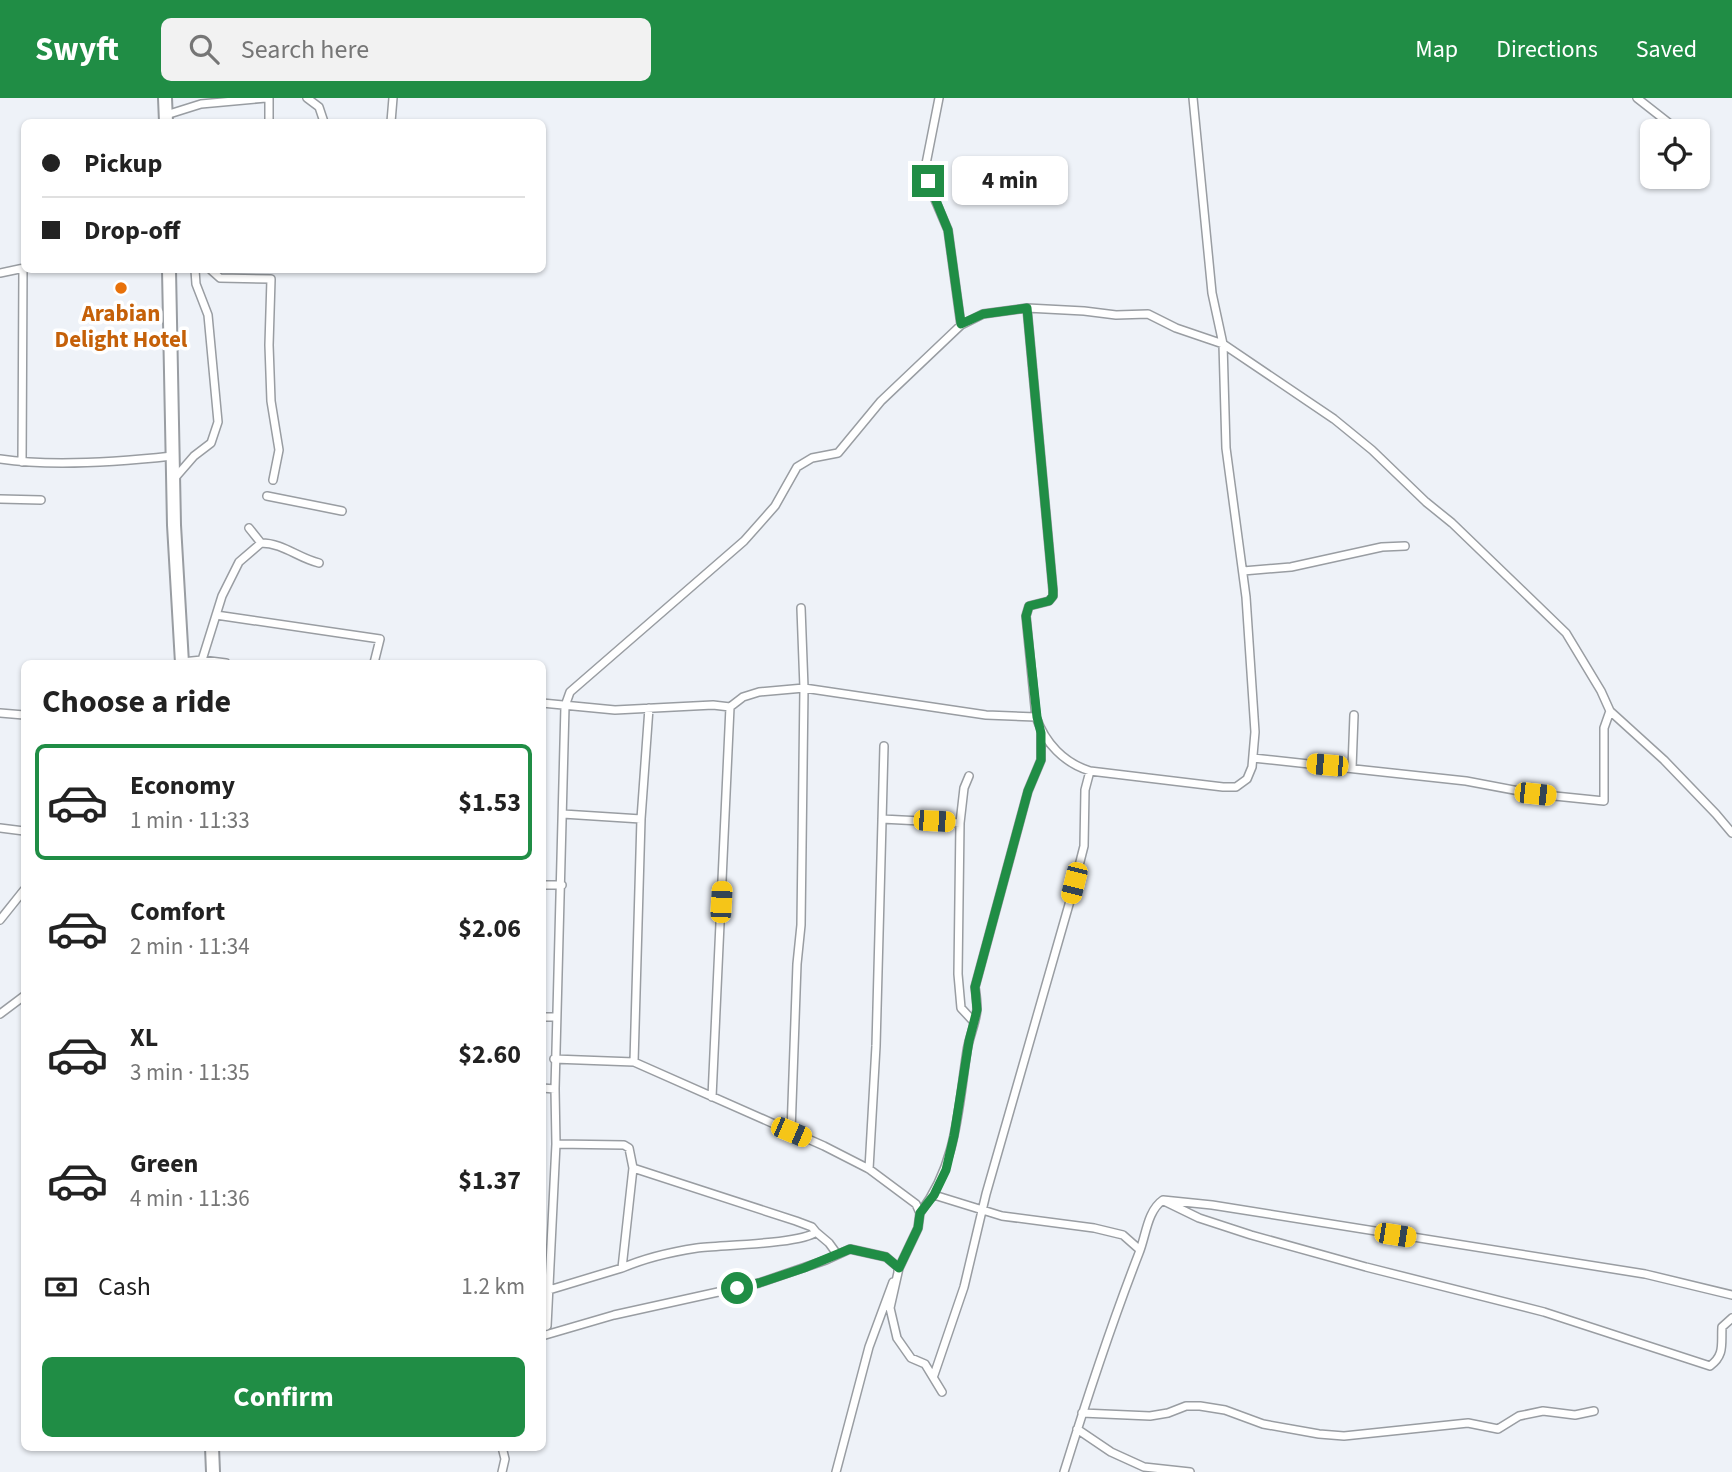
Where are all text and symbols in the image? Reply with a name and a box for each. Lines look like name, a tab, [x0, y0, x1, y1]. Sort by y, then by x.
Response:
search box	[161, 18, 651, 81]
text: Swyft	[35, 26, 119, 73]
icon: search	[185, 30, 223, 68]
text: Search here	[241, 31, 369, 68]
text: Map	[1415, 32, 1458, 67]
text: Directions	[1496, 32, 1598, 67]
text: Saved	[1636, 32, 1697, 67]
map controls	[1640, 119, 1710, 189]
button: locate	[1640, 119, 1710, 189]
text: Pickup	[84, 145, 162, 182]
callout: 4 min	[953, 156, 1068, 206]
text: 4 min	[982, 164, 1038, 197]
route end	[912, 165, 944, 197]
text: Drop-off	[84, 212, 180, 249]
marker: Arabian Delight Hotel	[113, 280, 129, 296]
place label: Arabian Delight Hotel	[55, 297, 188, 356]
text: Choose a ride	[42, 679, 231, 725]
car	[1306, 753, 1349, 777]
text: Economy	[130, 767, 235, 804]
icon: car	[46, 771, 109, 834]
car	[1514, 781, 1557, 807]
text: $1.53	[458, 784, 521, 821]
text: 1 min · 11:33	[130, 804, 250, 837]
car	[913, 809, 956, 833]
car	[1059, 860, 1090, 906]
car	[710, 880, 733, 924]
text: Comfort	[130, 893, 225, 930]
icon: car	[46, 897, 109, 960]
text: $2.06	[458, 910, 521, 947]
text: 2 min · 11:34	[130, 930, 250, 963]
text: XL	[130, 1019, 158, 1056]
icon: car	[46, 1023, 109, 1086]
text: $2.60	[458, 1036, 521, 1073]
text: 3 min · 11:35	[130, 1056, 250, 1089]
car	[768, 1114, 815, 1150]
text: Green	[130, 1145, 198, 1182]
icon: car	[46, 1149, 109, 1212]
text: $1.37	[458, 1162, 521, 1199]
text: 4 min · 11:36	[130, 1182, 250, 1215]
car	[1373, 1221, 1418, 1249]
icon: cash	[42, 1268, 80, 1306]
text: Cash	[98, 1268, 151, 1305]
text: 1.2 km	[461, 1270, 525, 1303]
route start	[721, 1272, 753, 1304]
button: Confirm	[42, 1357, 525, 1437]

